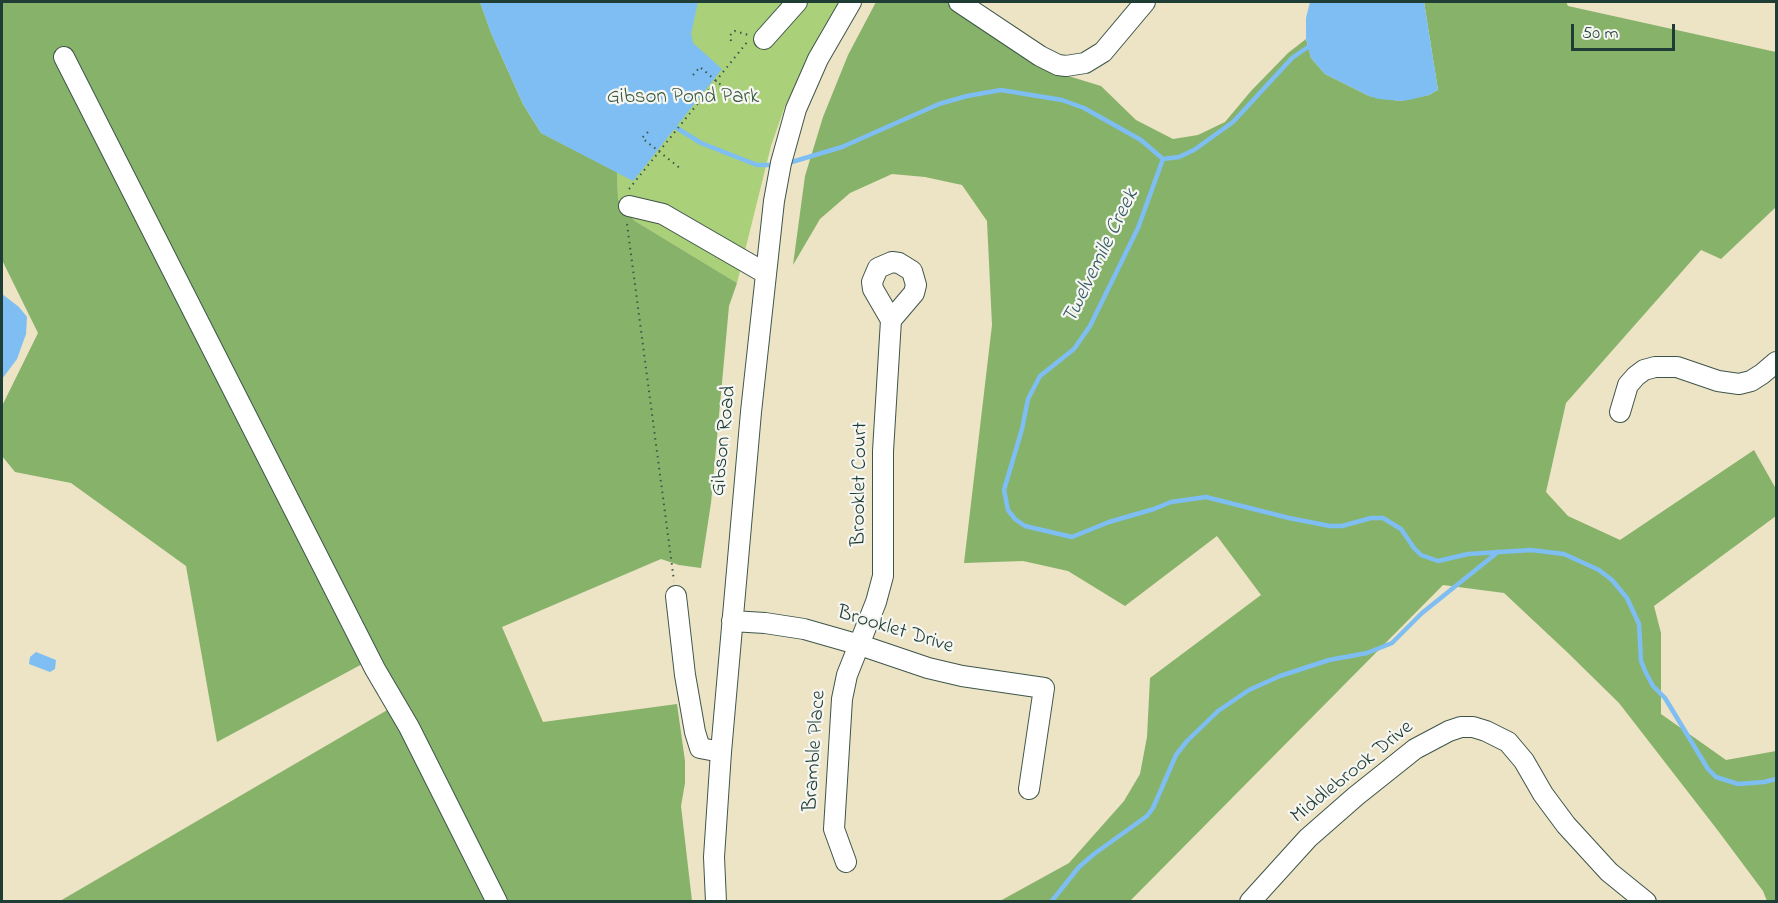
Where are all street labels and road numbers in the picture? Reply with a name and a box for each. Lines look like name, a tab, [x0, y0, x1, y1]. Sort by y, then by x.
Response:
street label: Gibson Road	[707, 385, 743, 497]
street label: Brooklet Court	[847, 422, 875, 546]
street label: Brooklet Drive	[834, 601, 956, 661]
street label: Bramble Place	[799, 690, 833, 812]
street label: Middlebrook Drive	[1287, 716, 1419, 830]

